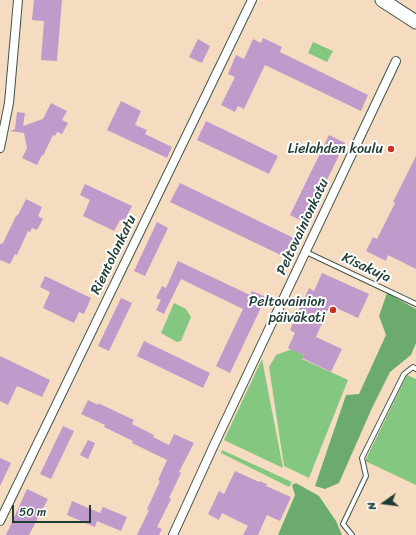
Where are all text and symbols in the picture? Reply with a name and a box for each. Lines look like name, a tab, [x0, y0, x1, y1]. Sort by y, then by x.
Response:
place label: Lielahden koulu	[288, 141, 383, 157]
marker: Lielahden koulu	[386, 144, 396, 154]
street label: Peltovainionkatu	[273, 176, 333, 278]
street label: Rientolankatu	[88, 213, 140, 297]
street label: Kisakuja	[339, 249, 393, 287]
place label: Peltovainion päiväkoti	[249, 294, 325, 326]
marker: Peltovainion päiväkoti	[328, 305, 338, 315]
north arrow	[364, 483, 404, 523]
scale bar	[14, 497, 93, 523]
text: N	[362, 500, 382, 512]
text: 50 m	[19, 501, 46, 523]

